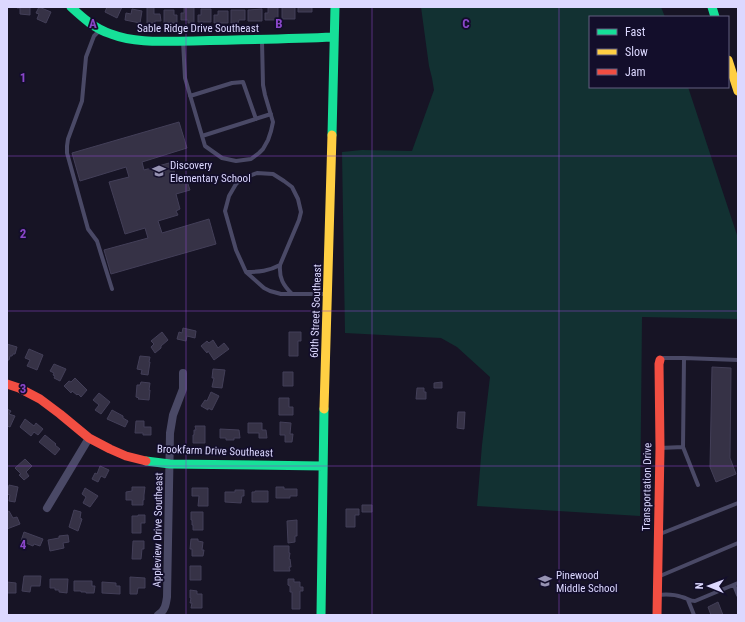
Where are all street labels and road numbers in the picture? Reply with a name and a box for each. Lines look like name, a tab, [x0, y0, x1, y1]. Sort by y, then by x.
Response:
street label: Sable Ridge Drive Southeast	[137, 22, 259, 35]
street label: 60th Street Southeast	[308, 264, 324, 358]
street label: Brookfarm Drive Southeast	[157, 442, 273, 460]
street label: Transportation Drive	[640, 443, 654, 531]
street label: Appleview Drive Southeast	[150, 472, 166, 588]

